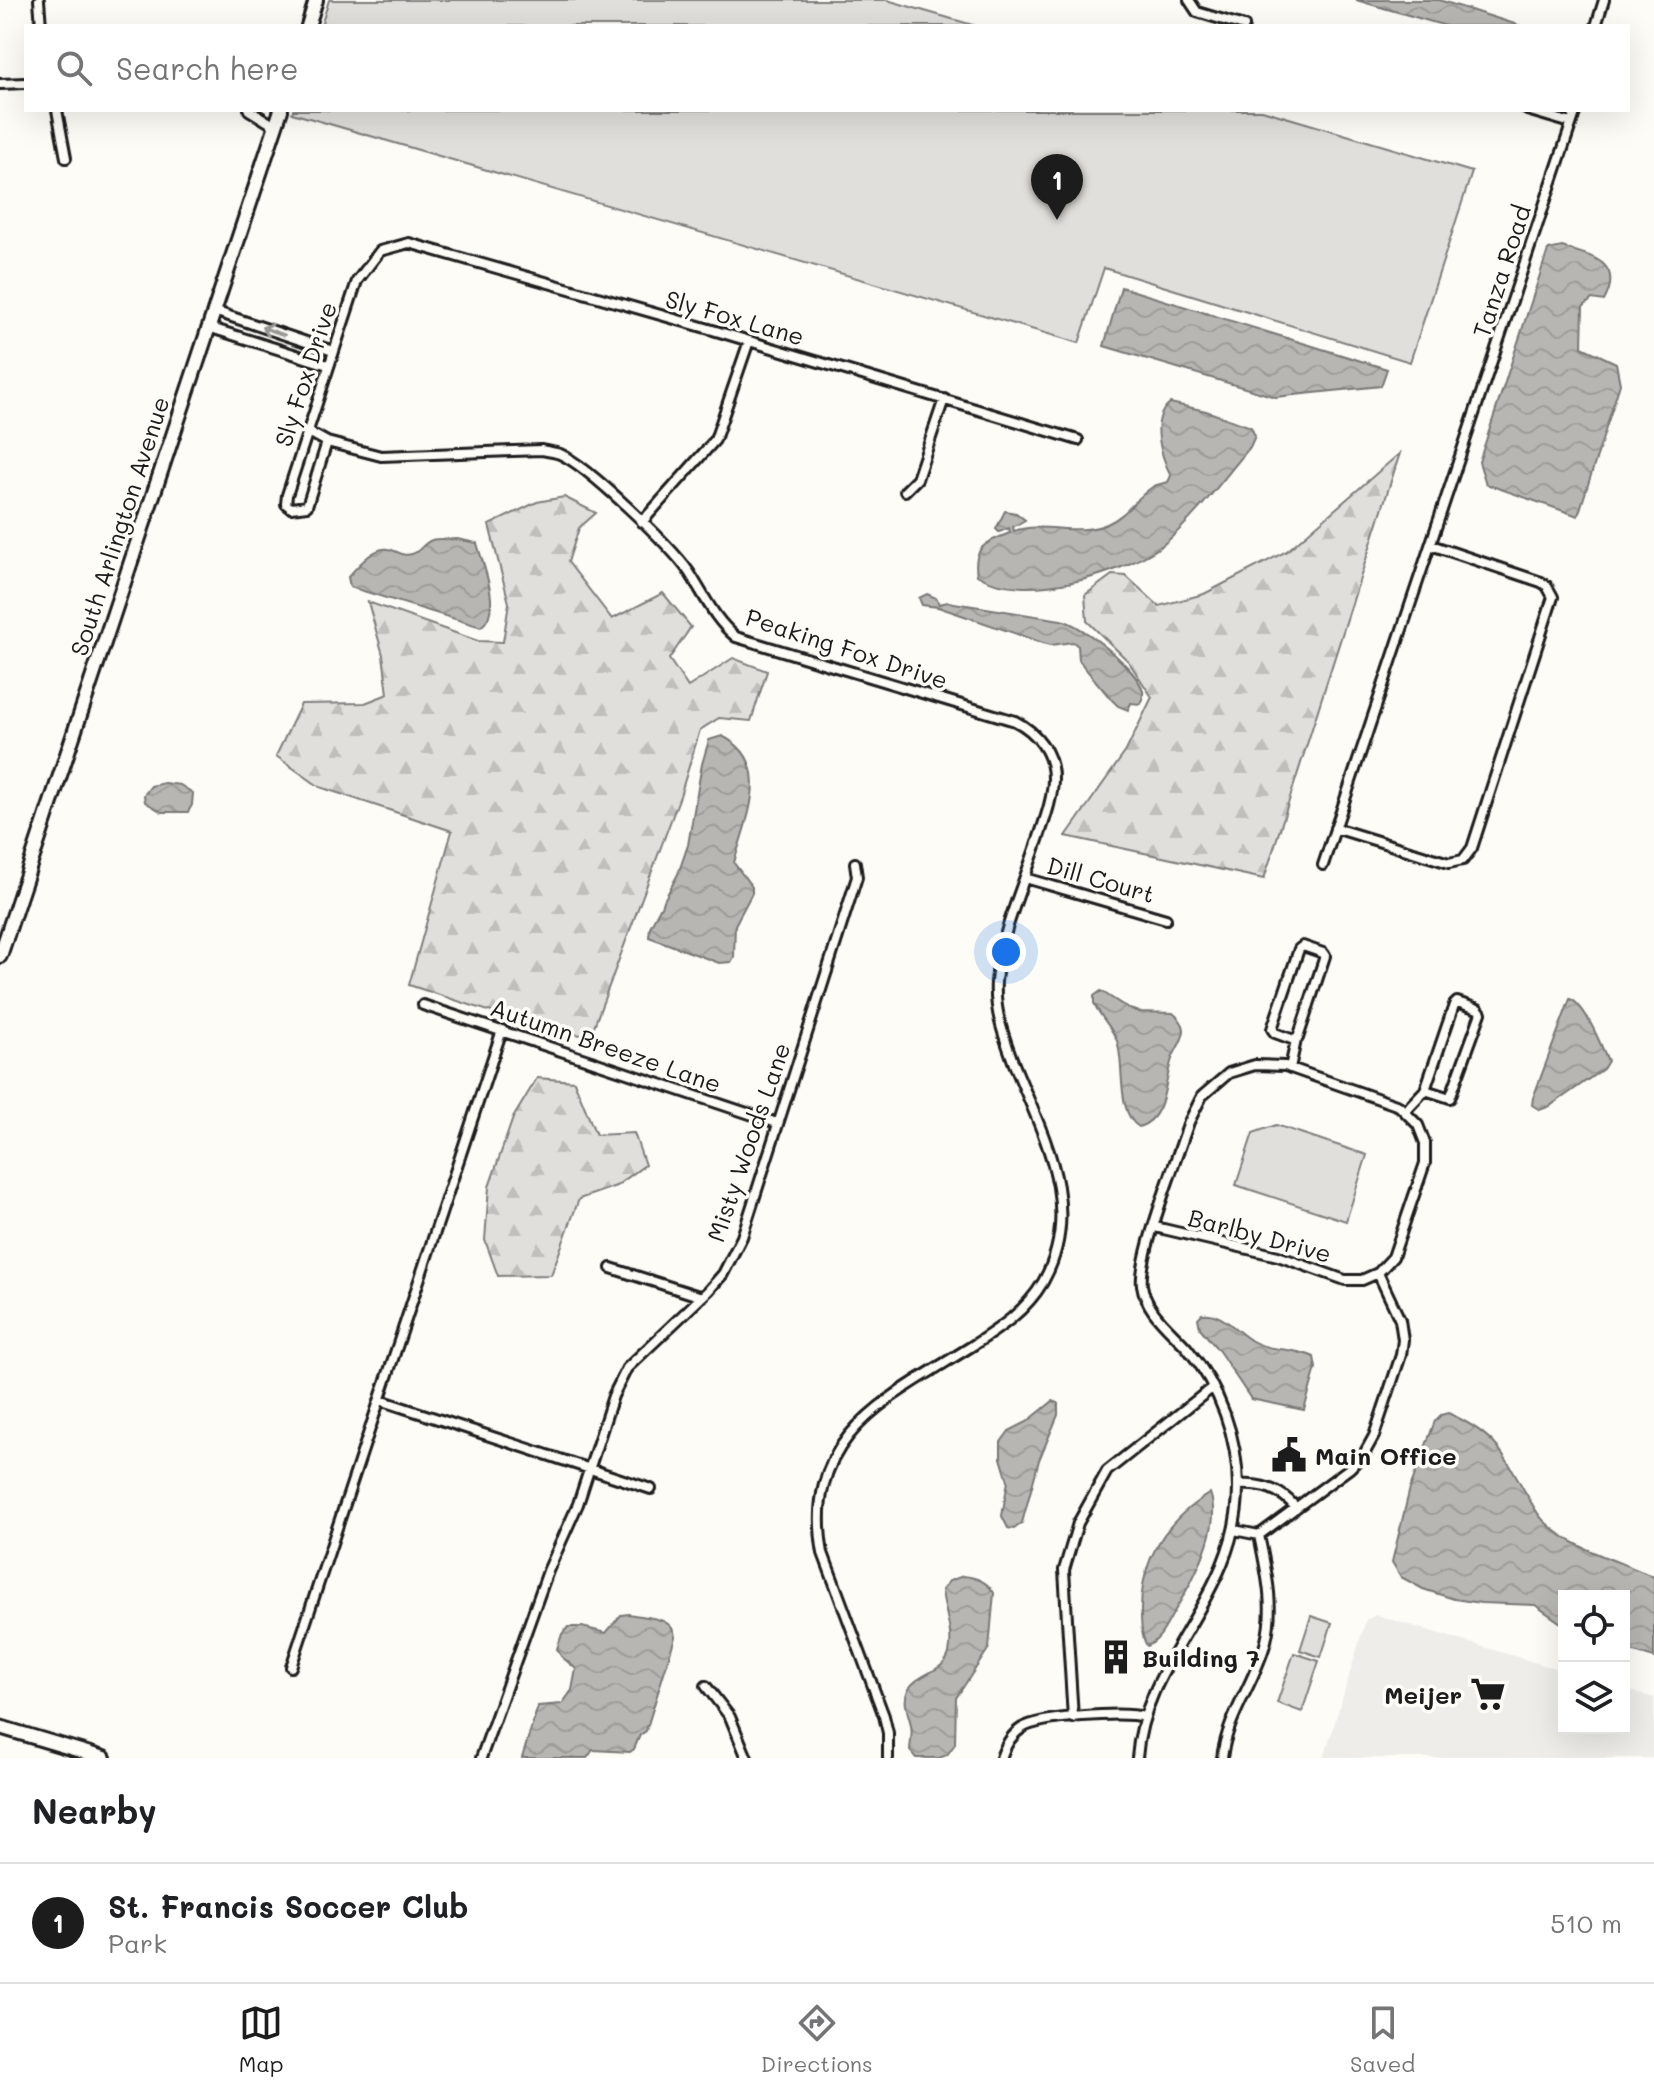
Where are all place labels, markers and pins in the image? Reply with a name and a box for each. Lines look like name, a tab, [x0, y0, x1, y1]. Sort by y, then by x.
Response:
pin: 1	[1031, 154, 1083, 220]
public building icon: Main Office	[1270, 1436, 1308, 1474]
place label: Main Office	[1315, 1440, 1456, 1471]
building icon: Building 7	[1097, 1638, 1135, 1676]
place label: Building 7	[1142, 1642, 1260, 1673]
supermarket icon: Meijer	[1469, 1675, 1507, 1713]
place label: Meijer	[1384, 1679, 1462, 1710]

